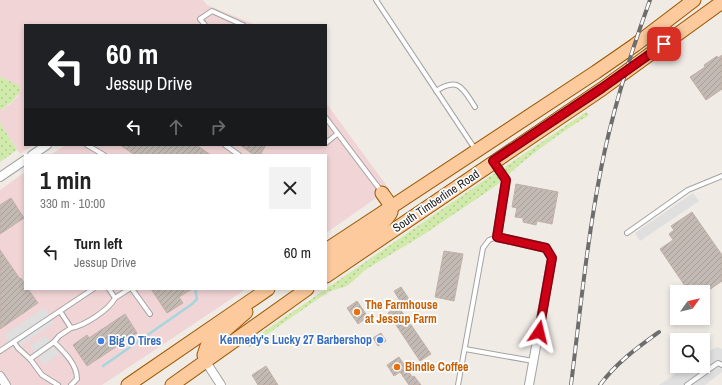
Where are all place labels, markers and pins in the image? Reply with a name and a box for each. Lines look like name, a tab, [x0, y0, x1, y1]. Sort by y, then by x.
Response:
pin	[647, 27, 681, 61]
place label: The Farmhouse at Jessup Farm	[365, 297, 438, 327]
marker: The Farmhouse at Jessup Farm	[352, 307, 362, 317]
place label: Kennedy's Lucky 27 Barbershop	[220, 332, 372, 348]
place label: Big O Tires	[109, 333, 162, 349]
marker: Kennedy's Lucky 27 Barbershop	[375, 335, 385, 345]
marker: Big O Tires	[96, 336, 106, 346]
place label: Bindle Coffee	[405, 359, 469, 375]
marker: Bindle Coffee	[392, 362, 402, 372]

